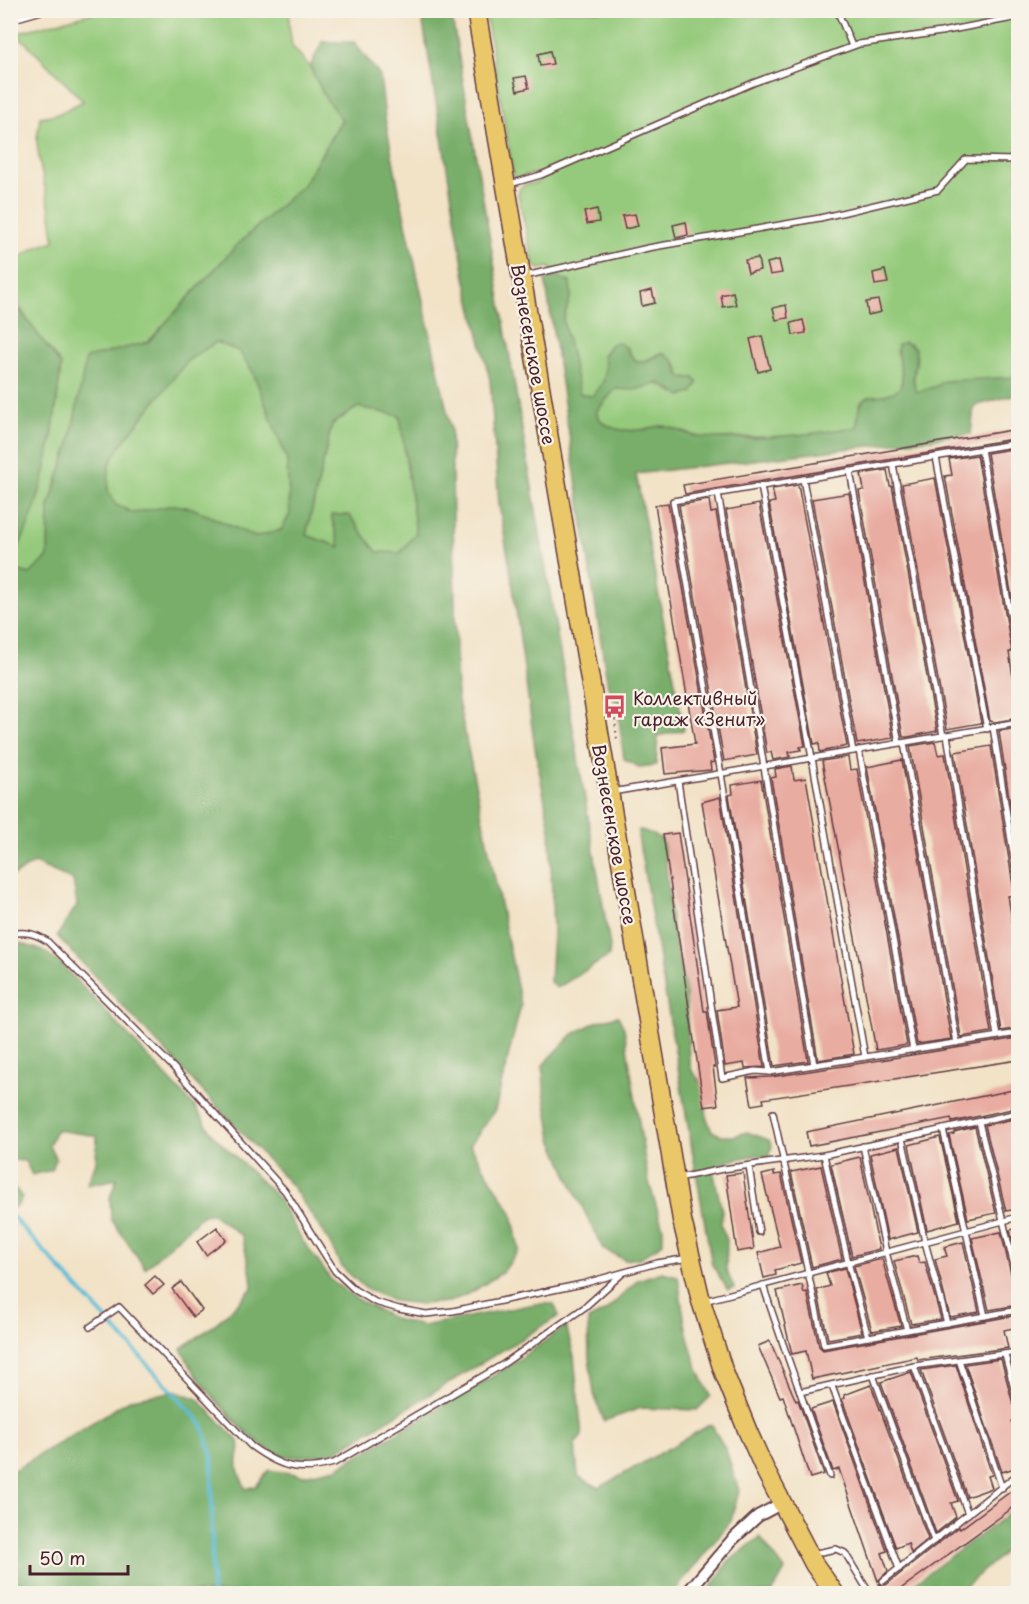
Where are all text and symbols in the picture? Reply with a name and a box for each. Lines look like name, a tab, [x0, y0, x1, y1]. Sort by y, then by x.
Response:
street label: Вознесенское шоссе	[505, 261, 563, 447]
place label: Коллективный гараж «Зенит»	[633, 684, 765, 732]
bus stop icon: Коллективный гараж «Зенит»	[602, 694, 628, 720]
street label: Вознесенское шоссе	[586, 741, 644, 927]
scale bar	[30, 1538, 128, 1576]
text: 50 m	[39, 1544, 86, 1571]

